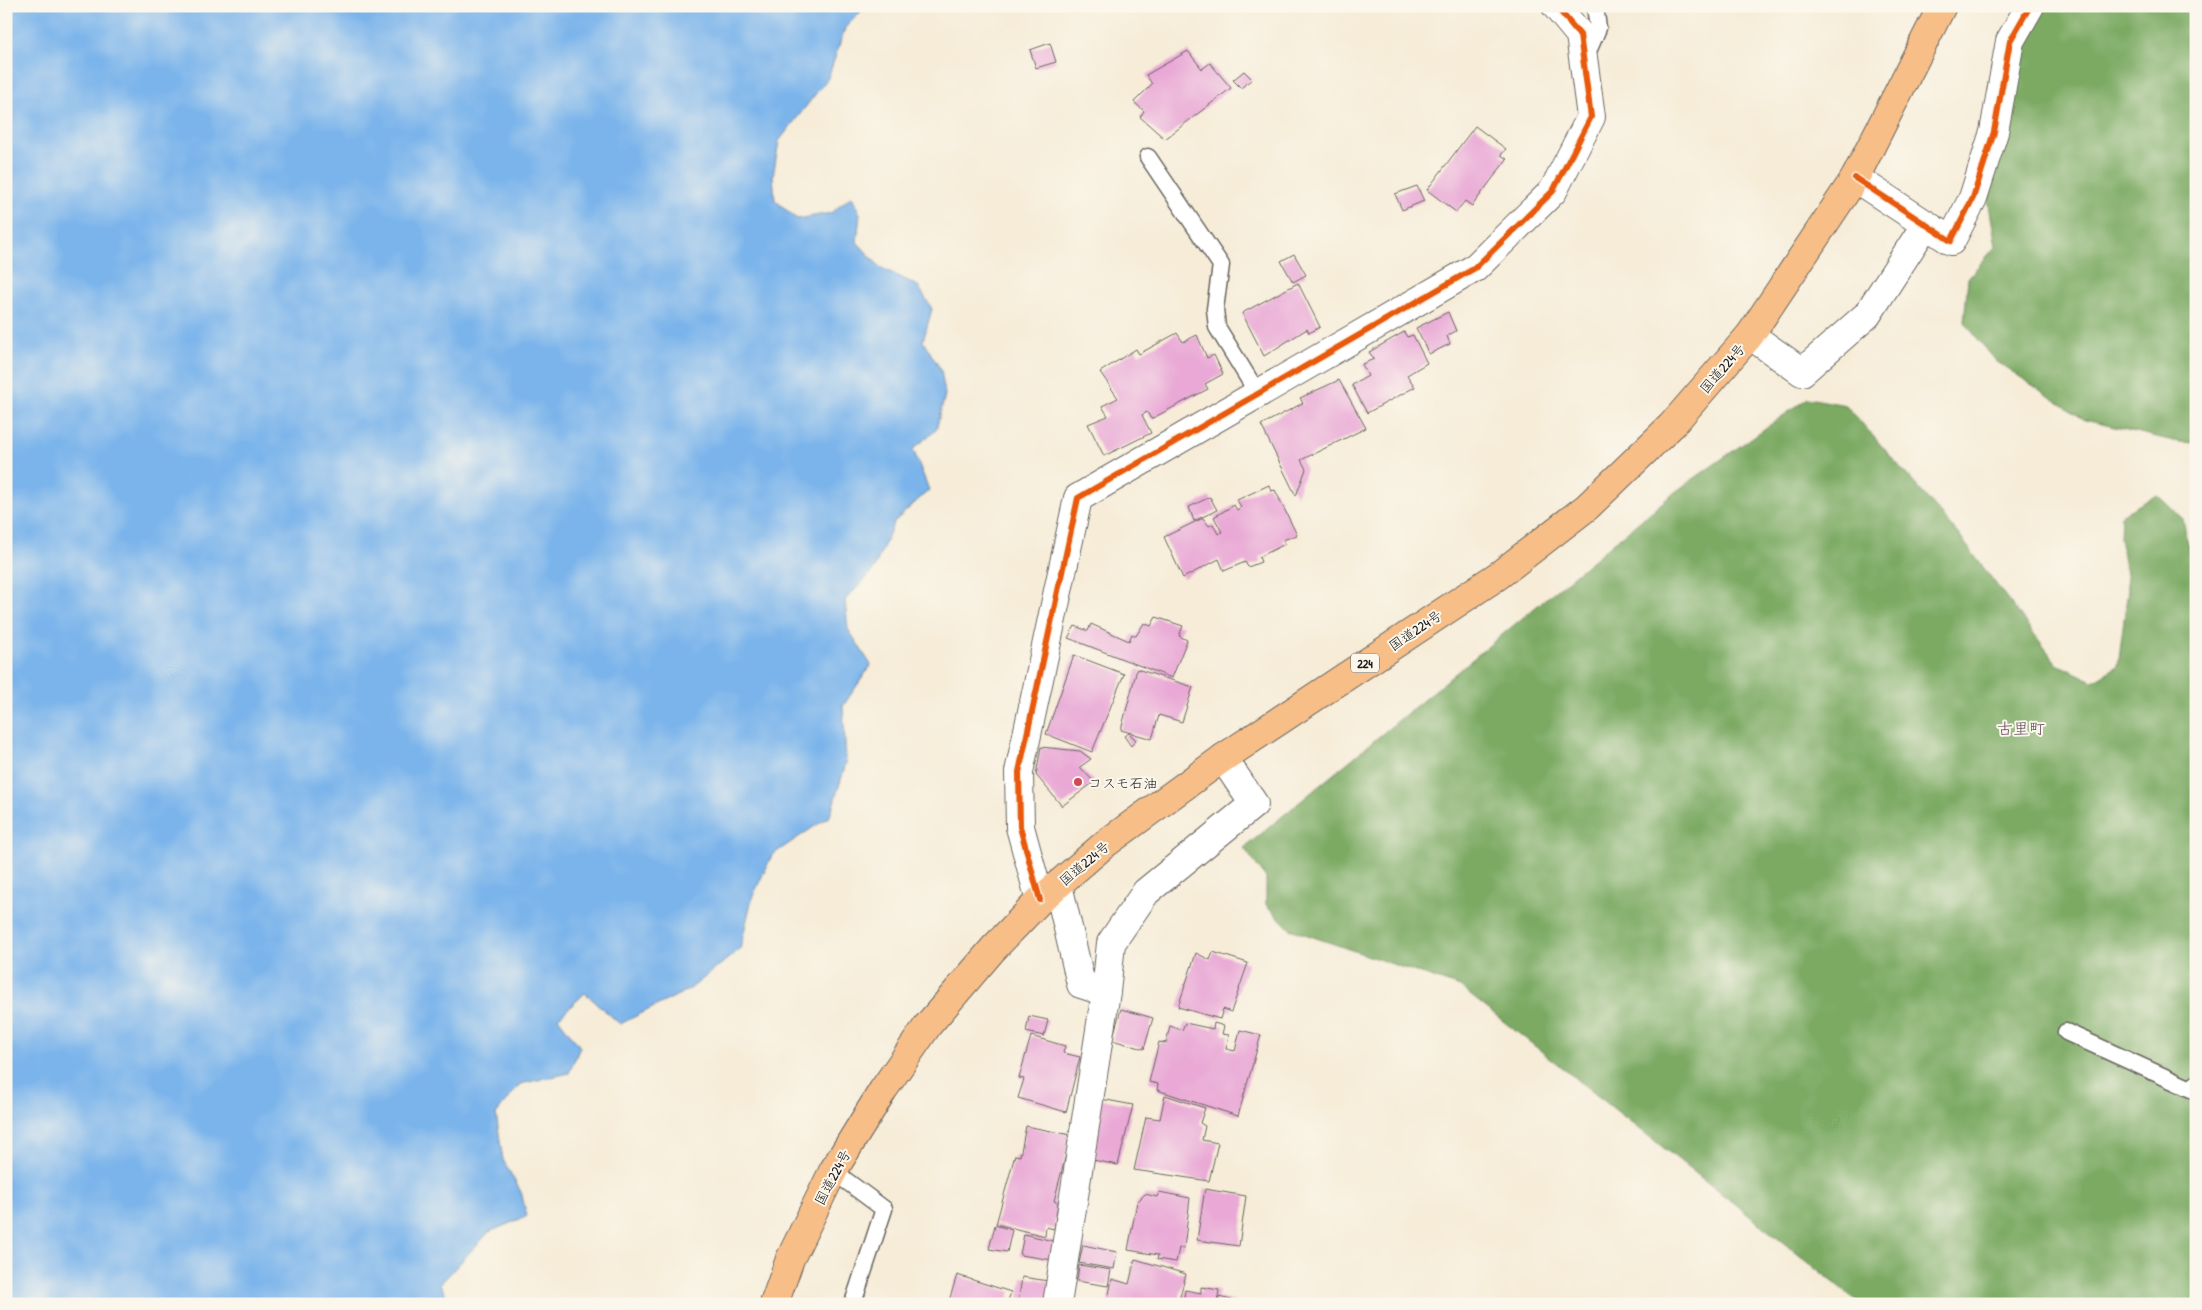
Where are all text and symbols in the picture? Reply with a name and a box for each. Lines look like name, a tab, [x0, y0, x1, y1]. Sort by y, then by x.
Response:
street label: 国道224号	[1695, 339, 1749, 397]
street label: 国道224号	[1385, 605, 1445, 655]
road number: 224	[1351, 654, 1379, 672]
district label: 古里町	[1997, 717, 2045, 739]
place label: コスモ石油	[1088, 773, 1157, 792]
marker: コスモ石油	[1072, 776, 1084, 788]
street label: 国道224号	[1055, 836, 1113, 890]
street label: 国道224号	[809, 1146, 855, 1208]

